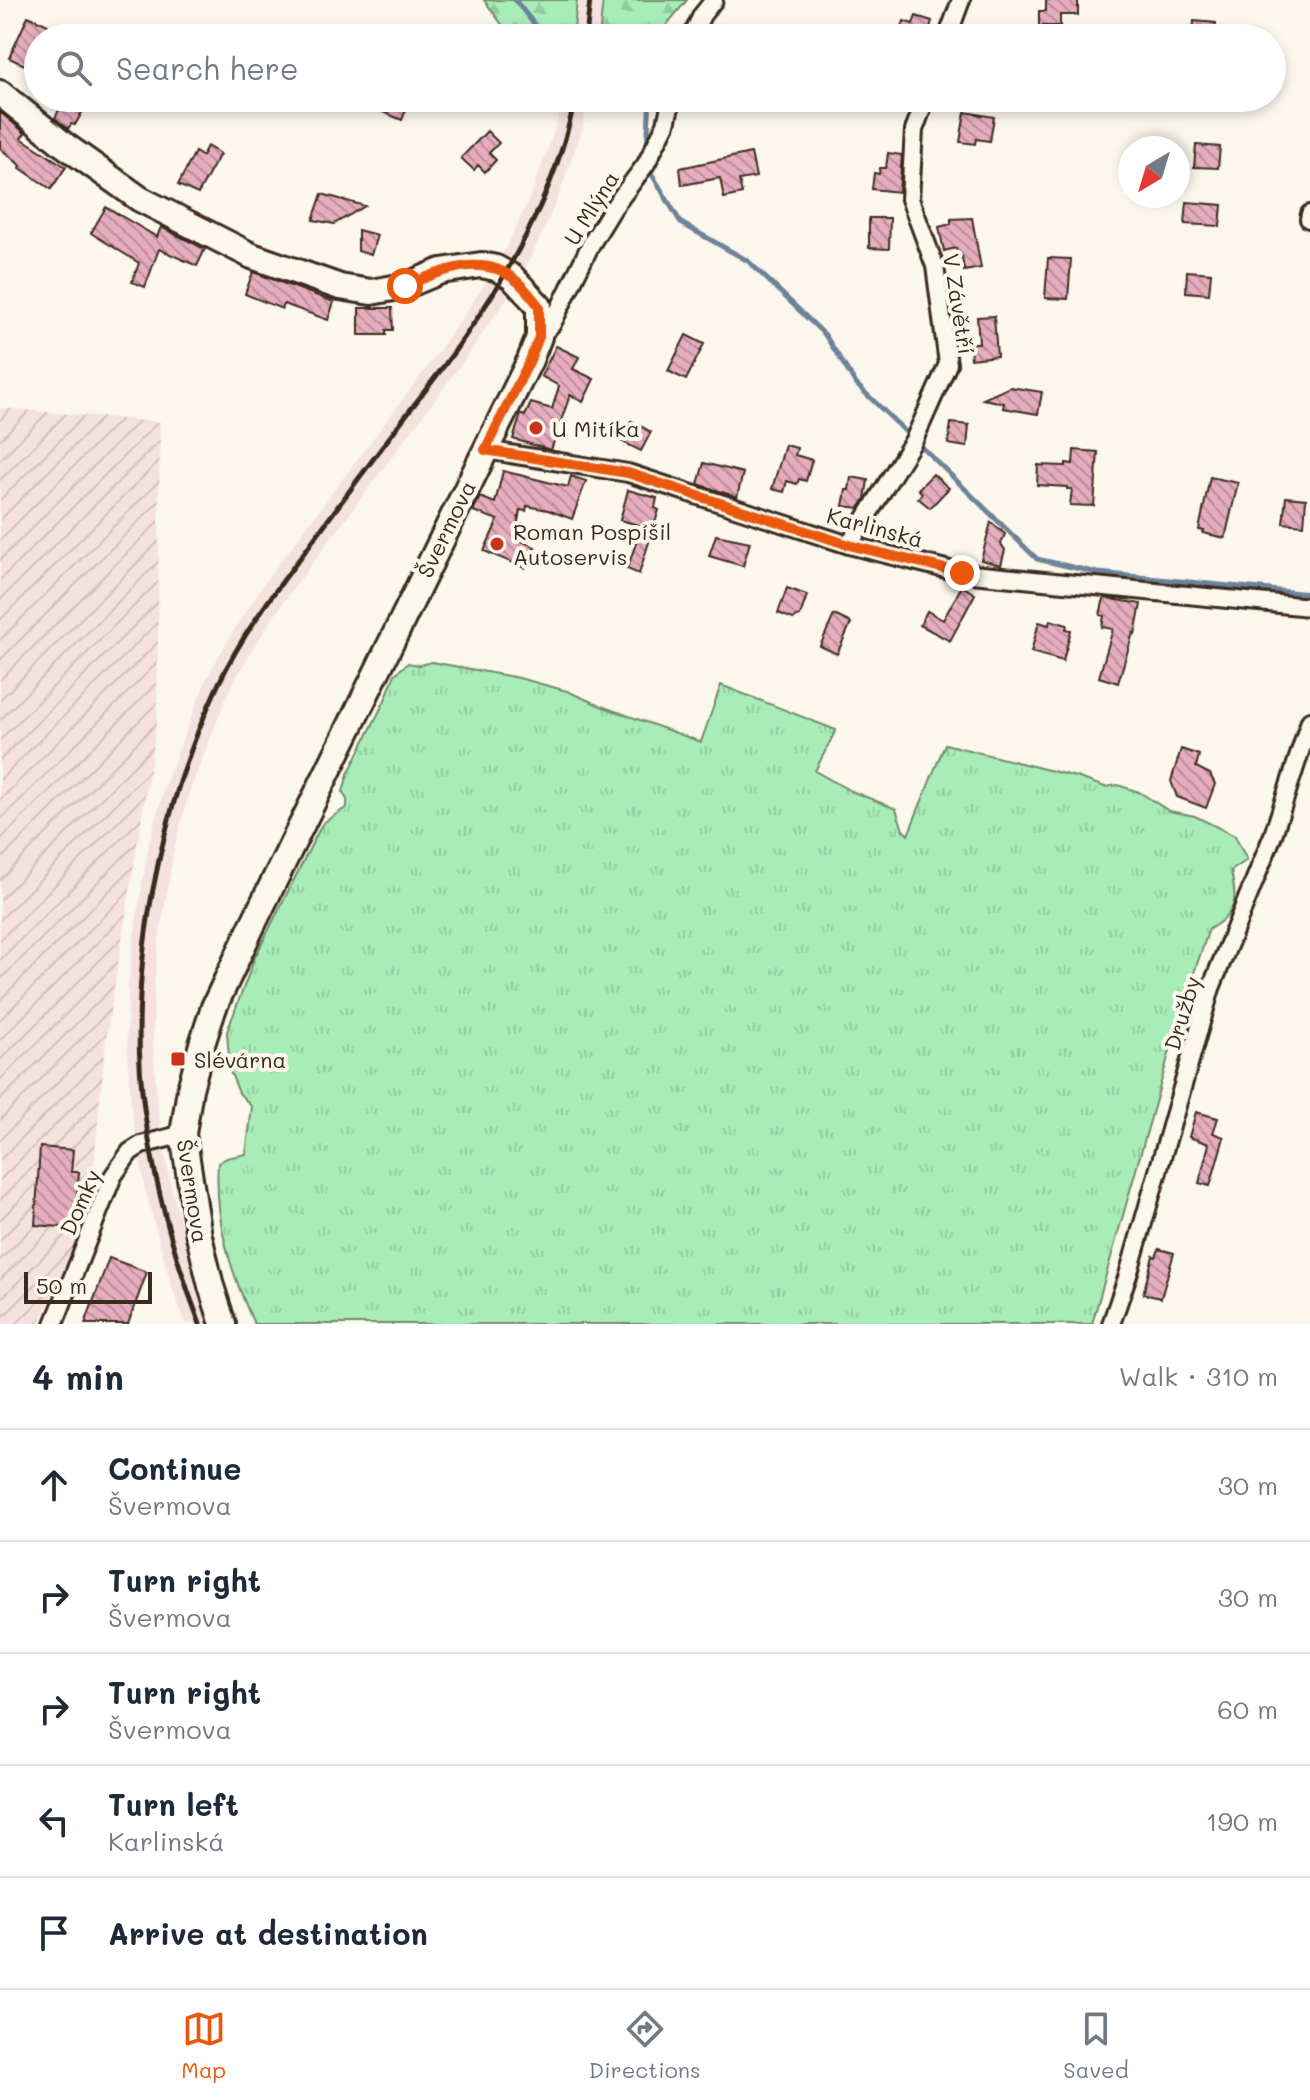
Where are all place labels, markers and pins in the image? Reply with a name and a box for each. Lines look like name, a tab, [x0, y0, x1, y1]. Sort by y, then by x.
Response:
place label: U Mitíka	[552, 414, 640, 443]
marker: U Mitíka	[527, 419, 545, 437]
place label: Roman Pospíšil Autoservis	[513, 517, 671, 571]
marker: Roman Pospíšil Autoservis	[488, 535, 506, 553]
place label: Slévárna	[194, 1045, 286, 1074]
marker: Slévárna	[169, 1050, 187, 1068]

